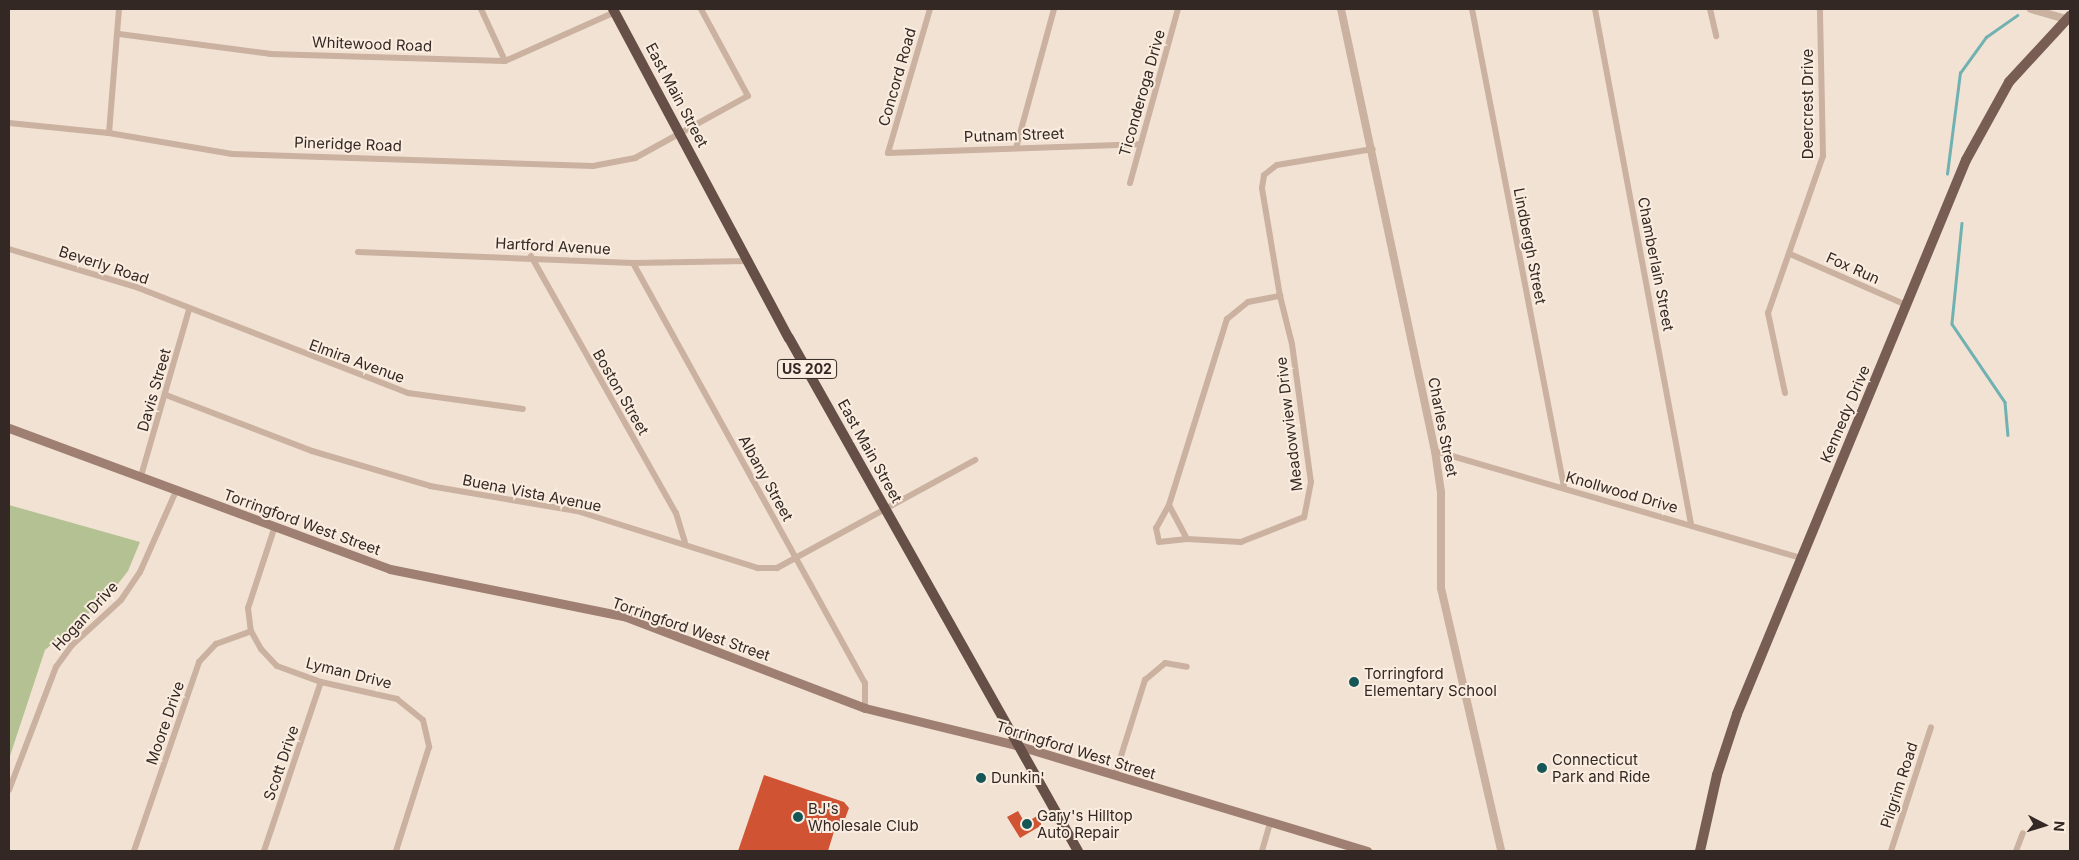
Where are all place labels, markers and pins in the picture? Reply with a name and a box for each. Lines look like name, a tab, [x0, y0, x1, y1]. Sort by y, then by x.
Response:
place label: Torringford Elementary School	[1364, 664, 1497, 699]
marker: Torringford Elementary School	[1348, 676, 1360, 688]
place label: Connecticut Park and Ride	[1552, 750, 1650, 785]
marker: Connecticut Park and Ride	[1536, 762, 1548, 774]
place label: Dunkin'	[991, 769, 1045, 787]
marker: Dunkin'	[975, 772, 987, 784]
place label: BJ's Wholesale Club	[808, 799, 919, 834]
place label: Gary's Hilltop Auto Repair	[1037, 806, 1133, 841]
marker: BJ's Wholesale Club	[792, 811, 804, 823]
marker: Gary's Hilltop Auto Repair	[1021, 818, 1033, 830]

